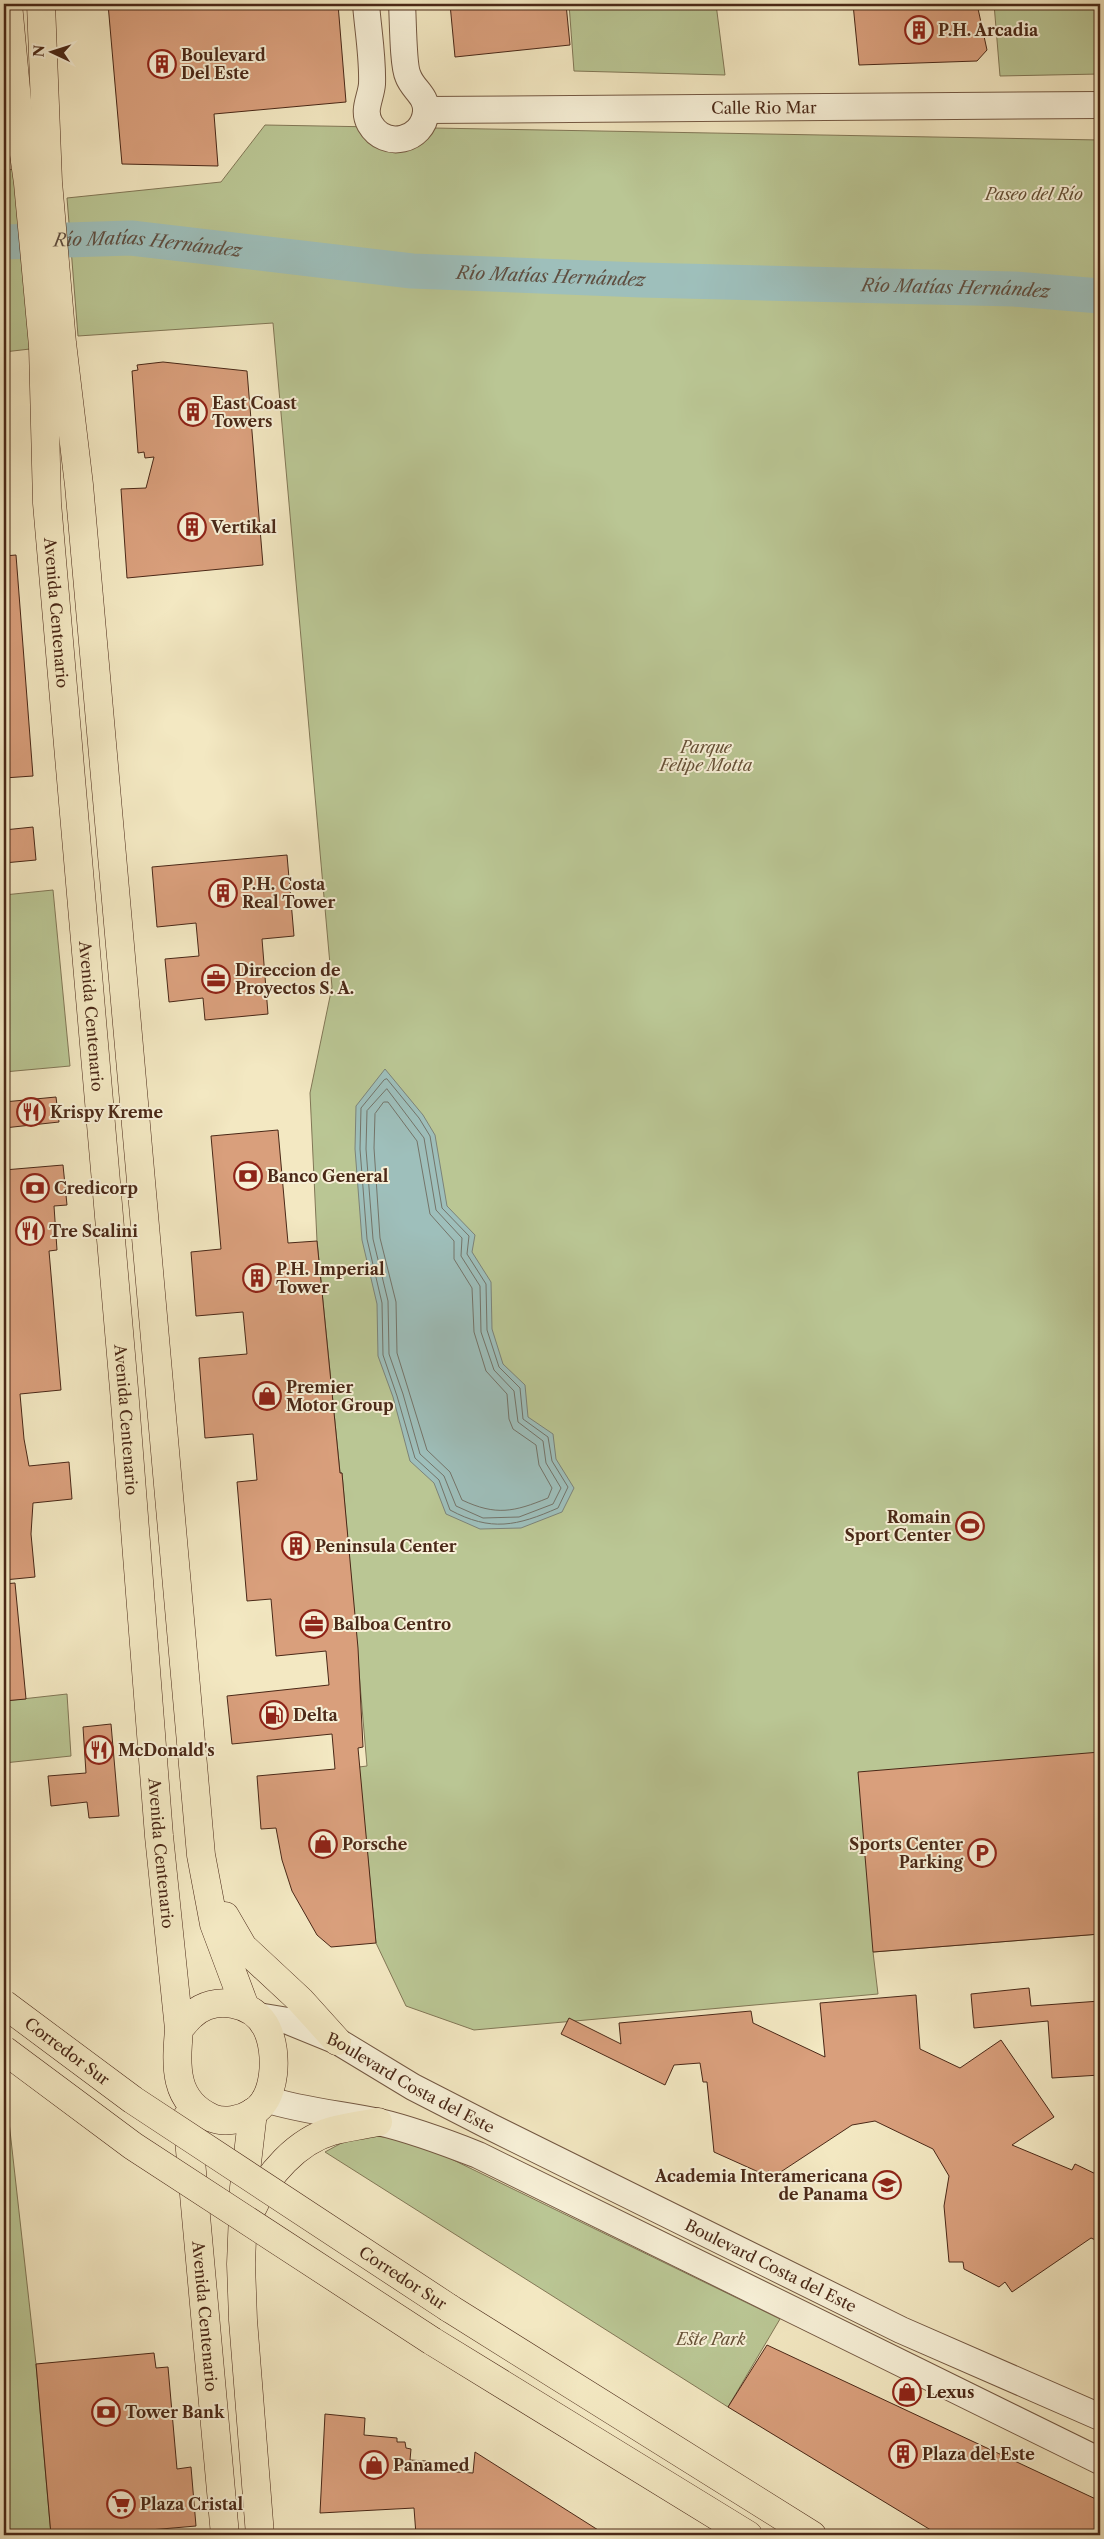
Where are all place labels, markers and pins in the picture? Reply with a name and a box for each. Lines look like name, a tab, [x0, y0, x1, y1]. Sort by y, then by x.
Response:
building icon: P.H. Arcadia	[904, 15, 934, 45]
place label: P.H. Arcadia	[938, 20, 1039, 40]
place label: Boulevard Del Este	[181, 45, 266, 83]
building icon: Boulevard Del Este	[147, 49, 177, 79]
place label: East Coast Towers	[212, 393, 297, 431]
building icon: East Coast Towers	[178, 397, 208, 427]
building icon: Vertikal	[177, 512, 207, 542]
place label: Vertikal	[210, 517, 277, 537]
place label: P.H. Costa Real Tower	[242, 874, 335, 912]
building icon: P.H. Costa Real Tower	[208, 878, 238, 908]
place label: Direccion de Proyectos S. A.	[235, 960, 354, 998]
office icon: Direccion de Proyectos S. A.	[201, 964, 231, 994]
restaurant icon: Krispy Kreme	[16, 1097, 46, 1127]
place label: Krispy Kreme	[50, 1102, 163, 1122]
bank icon: Banco General	[233, 1161, 263, 1191]
place label: Banco General	[267, 1166, 389, 1186]
bank icon: Credicorp	[20, 1173, 50, 1203]
place label: Credicorp	[54, 1178, 138, 1198]
restaurant icon: Tre Scalini	[15, 1216, 45, 1246]
place label: Tre Scalini	[49, 1221, 138, 1241]
place label: P.H. Imperial Tower	[276, 1259, 385, 1297]
building icon: P.H. Imperial Tower	[242, 1263, 272, 1293]
place label: Premier Motor Group	[286, 1377, 394, 1415]
shop icon: Premier Motor Group	[252, 1381, 282, 1411]
place label: Romain Sport Center	[845, 1507, 951, 1545]
sports icon: Romain Sport Center	[955, 1511, 985, 1541]
building icon: Peninsula Center	[281, 1531, 311, 1561]
place label: Peninsula Center	[315, 1536, 457, 1556]
office icon: Balboa Centro	[299, 1609, 329, 1639]
place label: Balboa Centro	[333, 1614, 451, 1634]
fuel station icon: Delta	[259, 1700, 289, 1730]
place label: Delta	[293, 1705, 339, 1725]
restaurant icon: McDonald's	[84, 1735, 114, 1765]
place label: McDonald's	[118, 1740, 215, 1760]
shop icon: Porsche	[308, 1829, 338, 1859]
place label: Porsche	[342, 1834, 408, 1854]
place label: Sports Center Parking	[849, 1834, 964, 1872]
parking icon: Sports Center Parking	[967, 1838, 997, 1868]
place label: Academia Interamericana de Panama	[654, 2166, 869, 2204]
school or university icon: Academia Interamericana de Panama	[872, 2170, 902, 2200]
shop icon: Lexus	[892, 2377, 922, 2407]
place label: Lexus	[926, 2382, 974, 2402]
bank icon: Tower Bank	[91, 2397, 121, 2427]
place label: Tower Bank	[125, 2402, 225, 2422]
building icon: Plaza del Este	[888, 2439, 918, 2469]
place label: Plaza del Este	[922, 2444, 1035, 2464]
shop icon: Panamed	[359, 2450, 389, 2480]
place label: Panamed	[393, 2455, 470, 2475]
supermarket icon: Plaza Cristal	[106, 2489, 136, 2519]
place label: Plaza Cristal	[140, 2494, 243, 2514]

